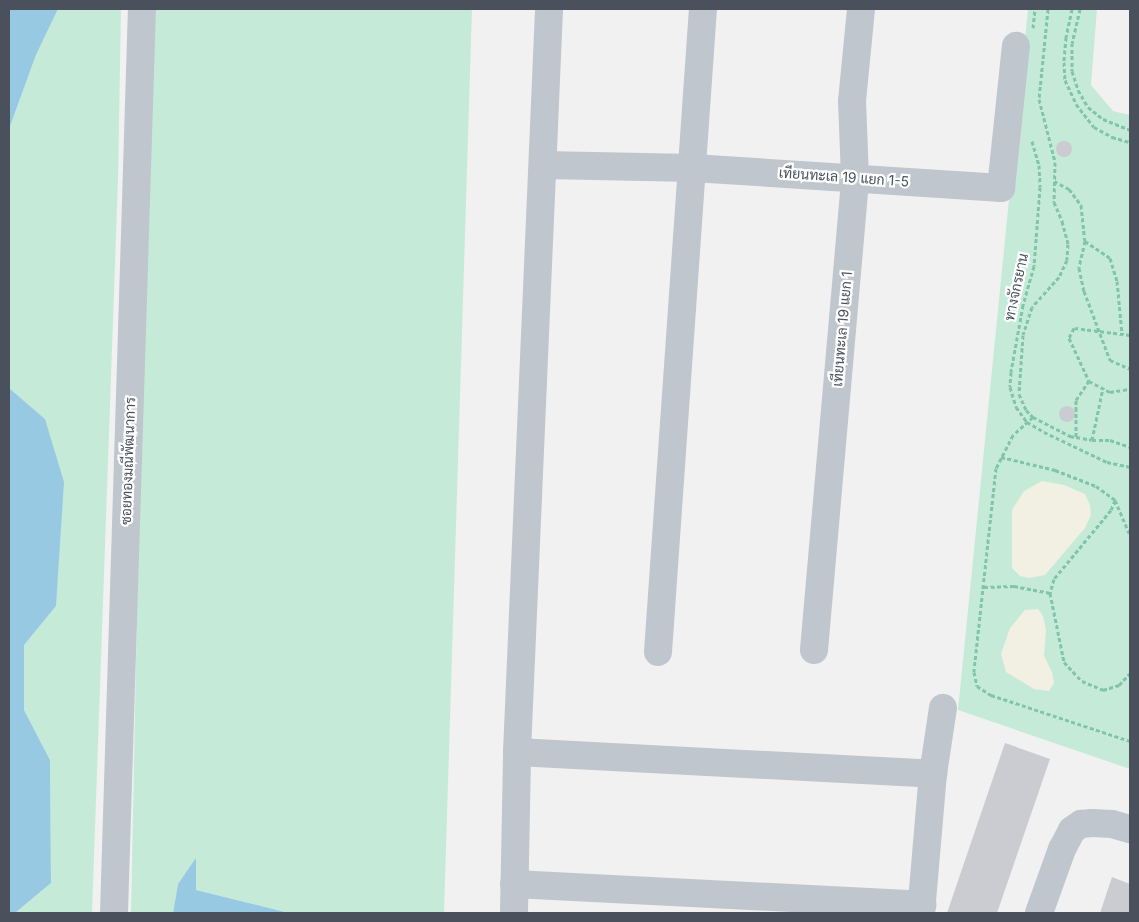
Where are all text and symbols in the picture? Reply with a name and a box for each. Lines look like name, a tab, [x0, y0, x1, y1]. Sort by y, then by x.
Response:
street label: เทียนทะเล 19 แยก 1-5	[778, 164, 910, 190]
street label: ทางจักรยาน	[1001, 252, 1031, 322]
street label: เทียนทะเล 19 แยก 1	[829, 271, 855, 387]
street label: ซอยทองมณีพัฒนาการ	[117, 397, 139, 525]

